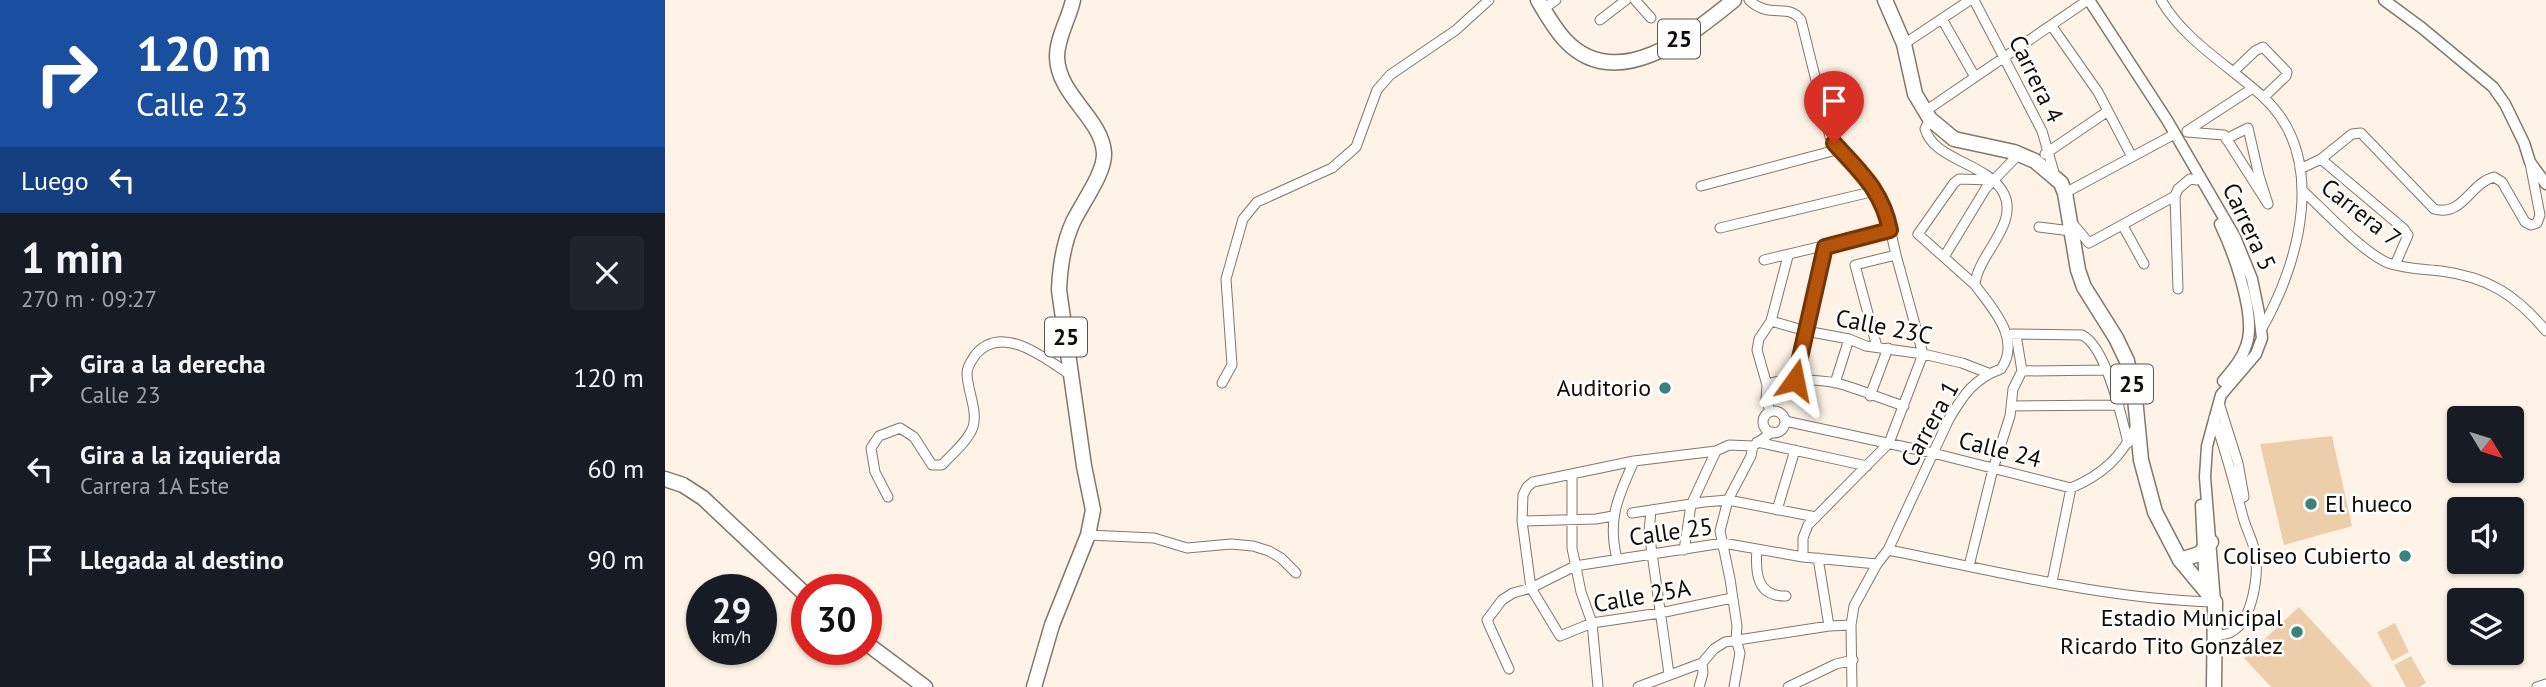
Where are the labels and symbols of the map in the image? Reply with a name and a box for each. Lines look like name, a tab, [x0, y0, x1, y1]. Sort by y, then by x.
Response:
road number: 25	[1658, 20, 1700, 58]
street label: Carrera 4	[2002, 30, 2071, 127]
pin	[1804, 71, 1864, 143]
street label: Carrera 7	[2315, 172, 2408, 254]
street label: Carrera 5	[2216, 178, 2283, 276]
street label: Calle 23C	[1833, 302, 1935, 351]
road number: 25	[1045, 318, 1087, 356]
position arrow	[1758, 343, 1832, 417]
road number: 25	[2111, 364, 2153, 404]
place label: Auditorio	[1556, 372, 1651, 403]
street label: Carrera 1	[1893, 375, 1966, 472]
marker: Auditorio	[1657, 380, 1673, 396]
north arrow	[2447, 406, 2523, 483]
street label: Calle 24	[1956, 424, 2045, 475]
place label: El hueco	[2325, 488, 2412, 519]
marker: El hueco	[2303, 496, 2319, 512]
street label: Calle 25	[1627, 510, 1715, 553]
place label: Coliseo Cubierto	[2223, 540, 2391, 571]
marker: Coliseo Cubierto	[2397, 548, 2413, 564]
street label: Calle 25A	[1591, 572, 1693, 619]
speed limit sign: 30	[791, 574, 882, 665]
place label: Estadio Municipal Ricardo Tito González	[2060, 602, 2283, 661]
marker: Estadio Municipal Ricardo Tito González	[2289, 624, 2305, 640]

